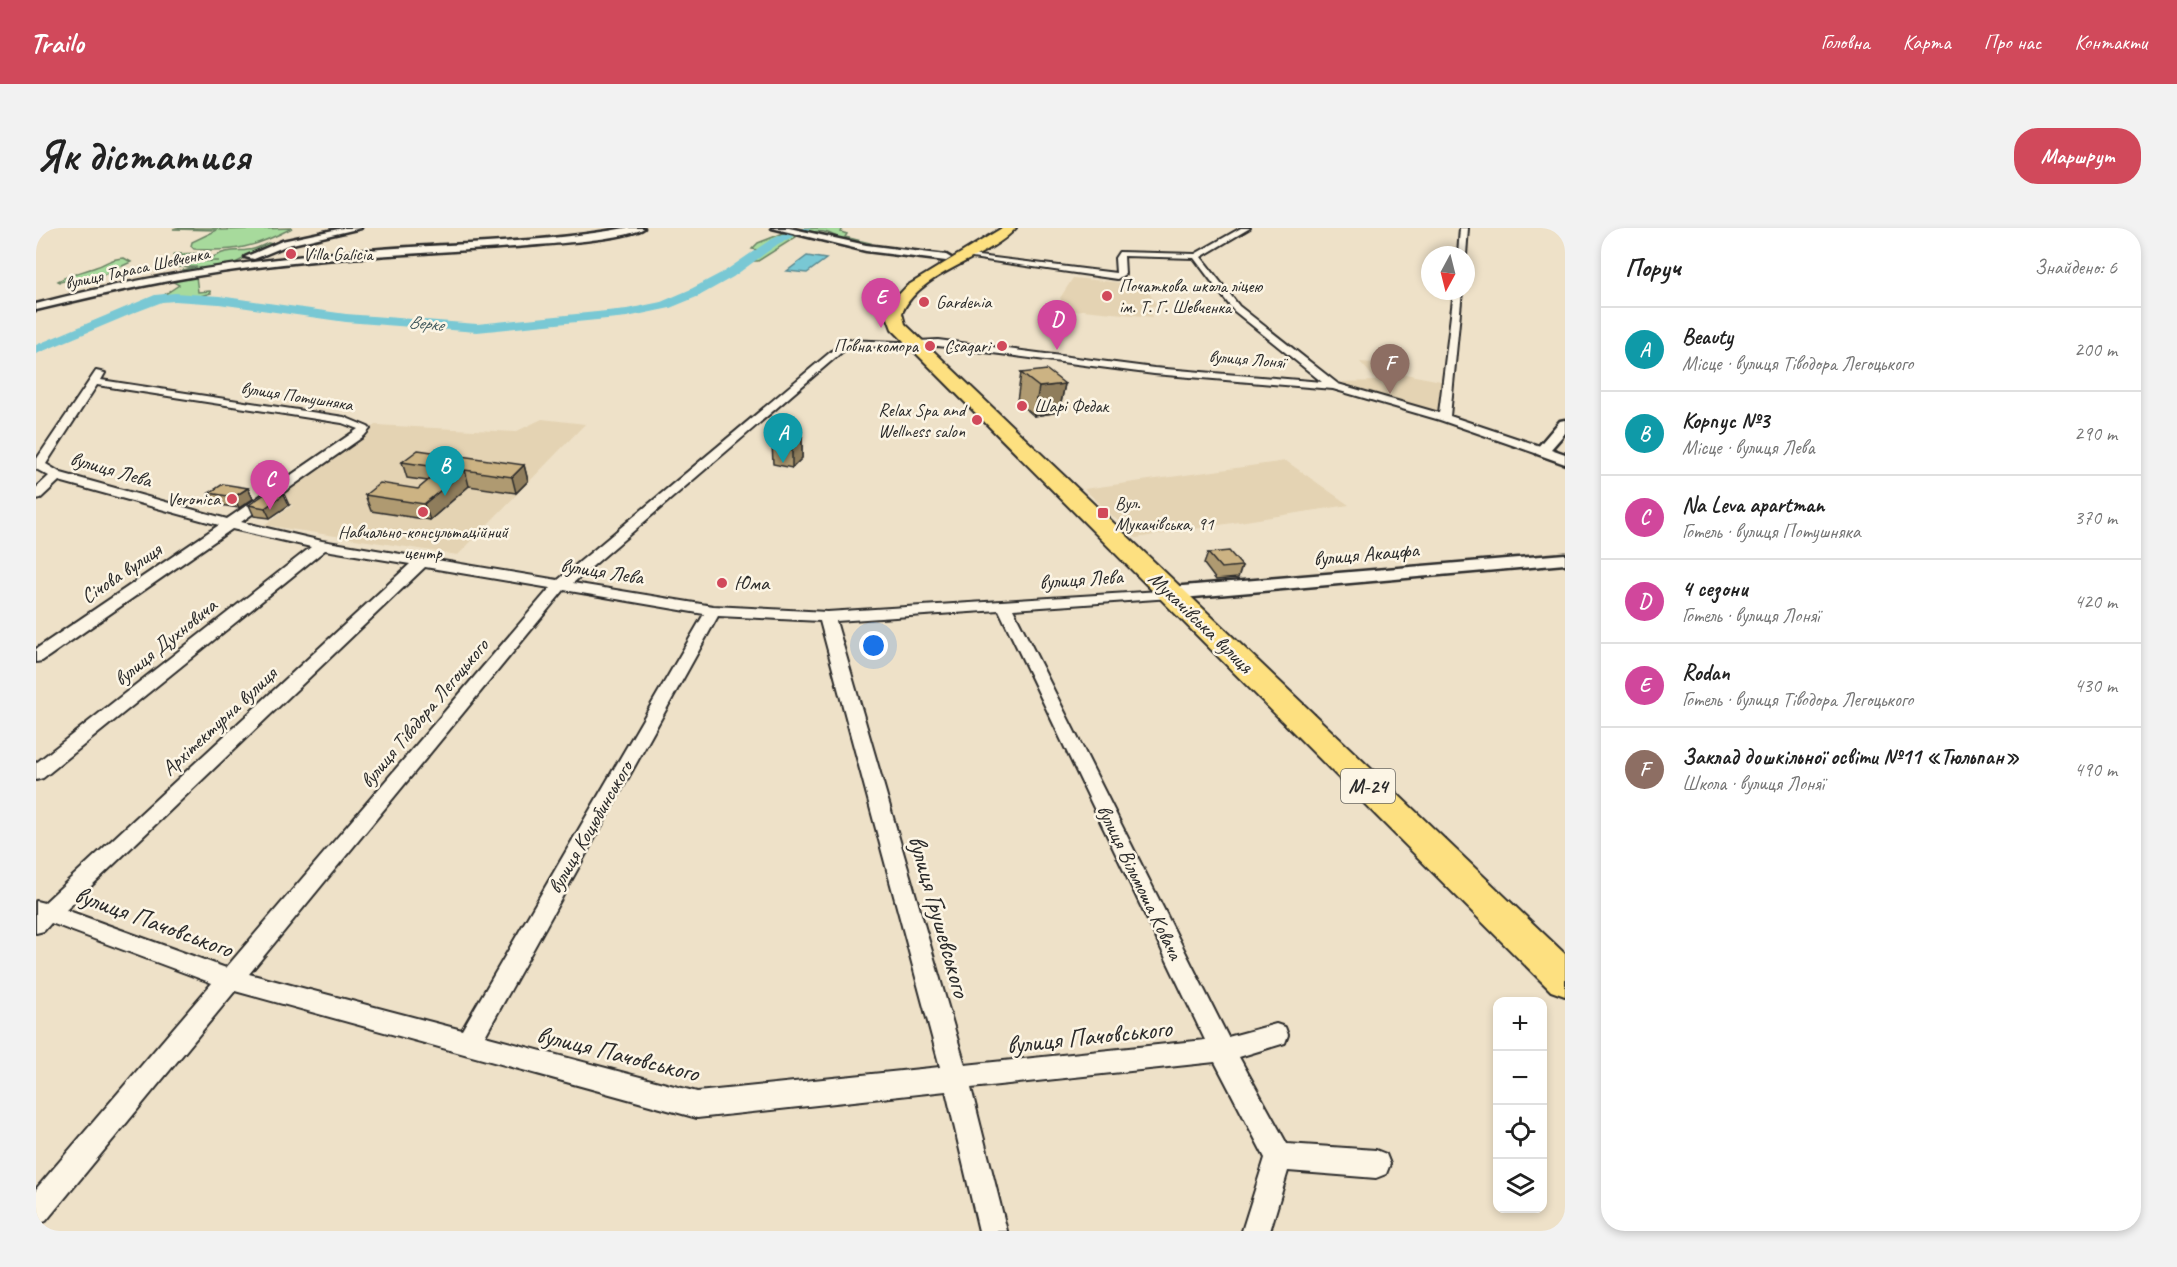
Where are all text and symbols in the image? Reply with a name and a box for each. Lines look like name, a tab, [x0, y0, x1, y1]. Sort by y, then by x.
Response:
text: Trailo	[30, 25, 84, 60]
text: Головна	[1821, 29, 1870, 55]
text: Карта	[1903, 29, 1951, 55]
text: Про нас	[1984, 29, 2041, 55]
text: Контакти	[2074, 29, 2147, 55]
button: Маршрут	[2014, 128, 2141, 184]
text: Як дістатися	[36, 130, 250, 183]
street label: вулиця Тараса Шевченка	[63, 242, 213, 294]
place label: Villa Galicia	[303, 243, 374, 265]
north arrow	[1421, 246, 1475, 300]
marker: Villa Galicia	[284, 247, 298, 261]
text: Поруч	[1625, 251, 1681, 284]
text: Знайдено: 6	[2035, 255, 2117, 280]
place label: Початкова школа ліцею ім. Т. Г. Шевченка	[1119, 275, 1263, 318]
pin: E	[862, 279, 900, 328]
marker: Початкова школа ліцею ім. Т. Г. Шевченка	[1100, 289, 1114, 303]
place label: Gardenia	[936, 291, 993, 313]
marker: Gardenia	[917, 295, 931, 309]
pin: D	[1038, 300, 1076, 350]
water label: Верке	[408, 310, 447, 336]
text: Beauty	[1682, 323, 1733, 351]
place label: Повна комора	[834, 335, 920, 357]
place label: Csagari	[944, 335, 993, 357]
text: A	[1639, 337, 1650, 362]
text: 200 m	[2074, 337, 2117, 362]
marker: Повна комора	[923, 339, 937, 353]
marker: Csagari	[995, 339, 1009, 353]
pin: F	[1370, 344, 1410, 394]
street label: вулиця Лоняї	[1208, 345, 1289, 374]
text: Місце · вулиця Тіводора Легоцького	[1682, 351, 1913, 376]
street label: вулиця Потушняка	[240, 376, 356, 416]
place label: Шарі Федак	[1034, 395, 1110, 417]
place label: Relax Spa and Wellness salon	[878, 399, 968, 442]
marker: Шарі Федак	[1015, 399, 1029, 413]
text: Корпус №3	[1682, 407, 1769, 435]
marker: Relax Spa and Wellness salon	[970, 413, 984, 427]
pin: A	[764, 414, 802, 463]
text: B	[1639, 421, 1650, 446]
text: 290 m	[2074, 421, 2117, 446]
text: Місце · вулиця Лева	[1682, 435, 1814, 460]
street label: вулиця Лева	[67, 445, 156, 493]
pin: B	[426, 446, 464, 496]
pin: C	[250, 460, 290, 510]
place label: Veronica	[167, 488, 221, 510]
text: Na Leva apartman	[1682, 491, 1824, 519]
marker: Veronica	[225, 492, 239, 506]
place label: Вул. Мукачівська, 91	[1115, 492, 1215, 535]
marker: Навчально-консультаційний центр	[416, 505, 430, 519]
text: C	[1640, 505, 1649, 530]
text: 370 m	[2074, 505, 2117, 530]
marker: Вул. Мукачівська, 91	[1096, 506, 1110, 520]
text: Готель · вулиця Потушняка	[1682, 519, 1860, 544]
place label: Навчально-консультаційний центр	[338, 521, 510, 564]
street label: Січова вулиця	[76, 536, 167, 609]
street label: вулиця Акацфа	[1312, 536, 1421, 572]
street label: вулиця Лева	[559, 552, 647, 591]
street label: вулиця Лева	[1038, 563, 1125, 595]
street label: Мукачівська вулиця	[1143, 565, 1260, 679]
place label: Юма	[734, 570, 771, 596]
text: 4 сезони	[1682, 575, 1748, 603]
marker: Юма	[715, 576, 729, 590]
text: D	[1639, 589, 1650, 614]
text: 420 m	[2074, 589, 2117, 614]
street label: вулиця Духновича	[108, 591, 223, 691]
text: Готель · вулиця Лоняї	[1682, 603, 1820, 628]
your location	[859, 631, 888, 660]
street label: вулиця Тіводора Легоцького	[354, 632, 495, 793]
text: Rodan	[1682, 659, 1730, 687]
street label: Архітектурна вулиця	[156, 660, 283, 781]
text: E	[1639, 673, 1650, 698]
text: 430 m	[2074, 673, 2117, 698]
text: Готель · вулиця Тіводора Легоцького	[1682, 687, 1913, 712]
text: Заклад дошкільної освіти №11 «Тюльпан»	[1682, 743, 2019, 771]
street label: вулиця Коцюбинського	[542, 754, 640, 898]
text: F	[1640, 757, 1649, 782]
text: 490 m	[2074, 757, 2117, 782]
road number: М-24	[1341, 769, 1395, 803]
text: Школа · вулиця Лоняї	[1682, 771, 1824, 796]
street label: вулиця Вільмоша Ковача	[1091, 800, 1189, 965]
street label: вулиця Грушевського	[901, 831, 979, 1003]
street label: вулиця Пачовського	[70, 878, 239, 966]
map controls	[1493, 997, 1547, 1213]
button: +	[1493, 997, 1547, 1051]
street label: вулиця Пачовського	[1005, 1011, 1175, 1062]
street label: вулиця Пачовського	[533, 1017, 704, 1090]
button: −	[1493, 1051, 1547, 1105]
button: locate	[1493, 1105, 1547, 1159]
button: layers	[1493, 1159, 1547, 1213]

